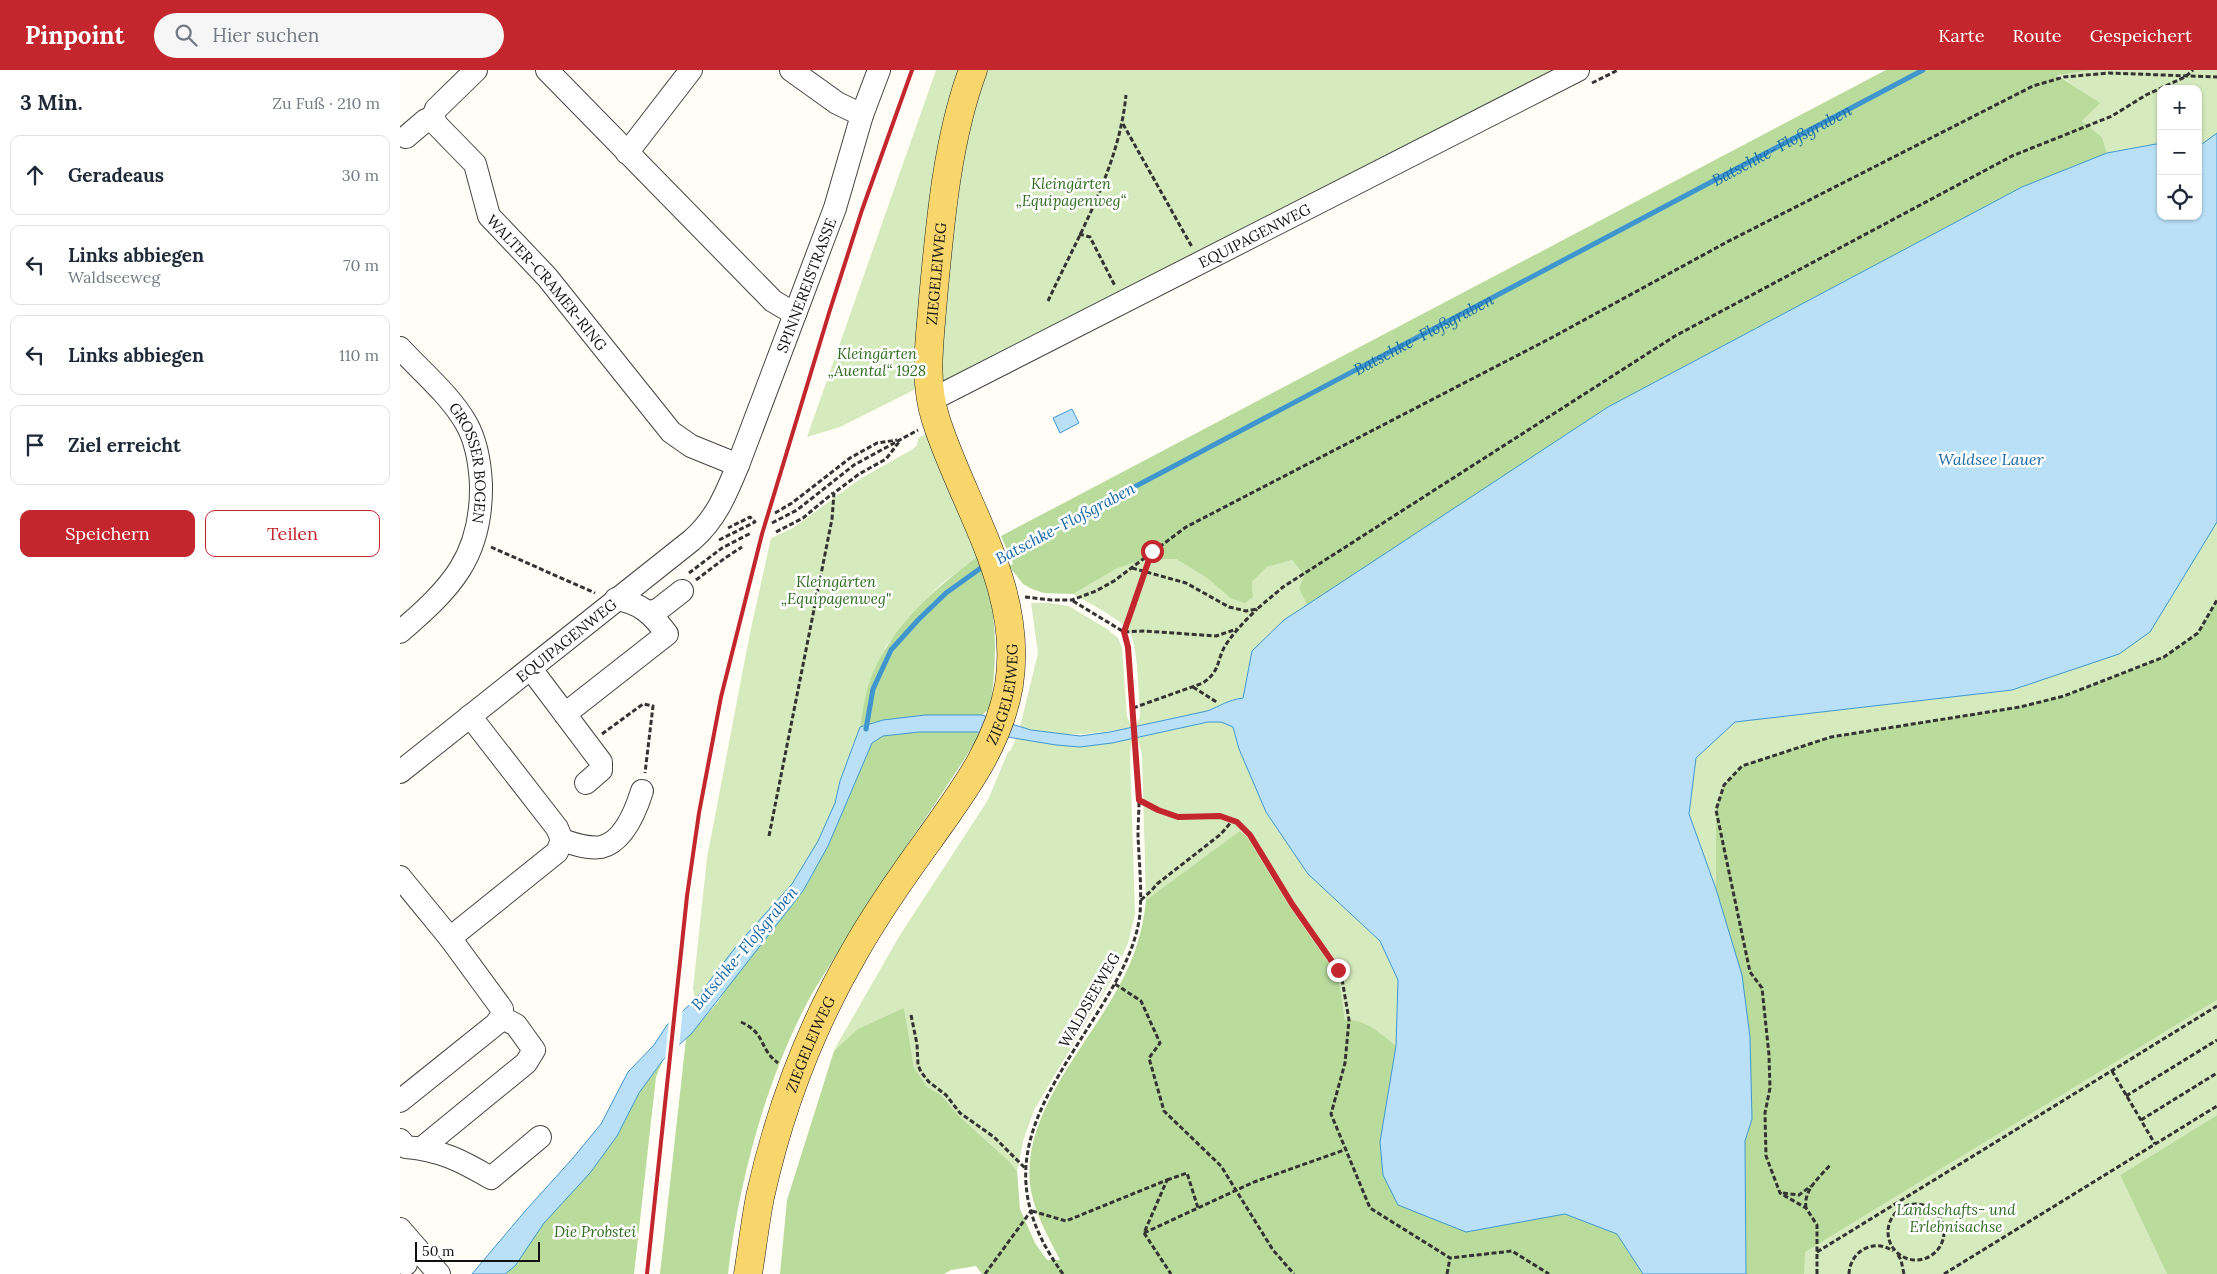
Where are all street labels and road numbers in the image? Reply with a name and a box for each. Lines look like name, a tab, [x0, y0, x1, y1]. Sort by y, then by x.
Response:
street label: EQUIPAGENWEG	[1195, 198, 1314, 272]
street label: WALTER-CRAMER-RING	[483, 210, 612, 355]
street label: SPINNEREISTRASSE	[772, 215, 840, 355]
street label: ZIEGELEIWEG	[921, 221, 950, 326]
street label: GROSSER BOGEN	[445, 398, 491, 525]
street label: EQUIPAGENWEG	[512, 594, 621, 686]
street label: ZIEGELEIWEG	[981, 643, 1021, 747]
street label: WALDSEEWEG	[1054, 949, 1124, 1051]
street label: ZIEGELEIWEG	[781, 992, 839, 1095]

